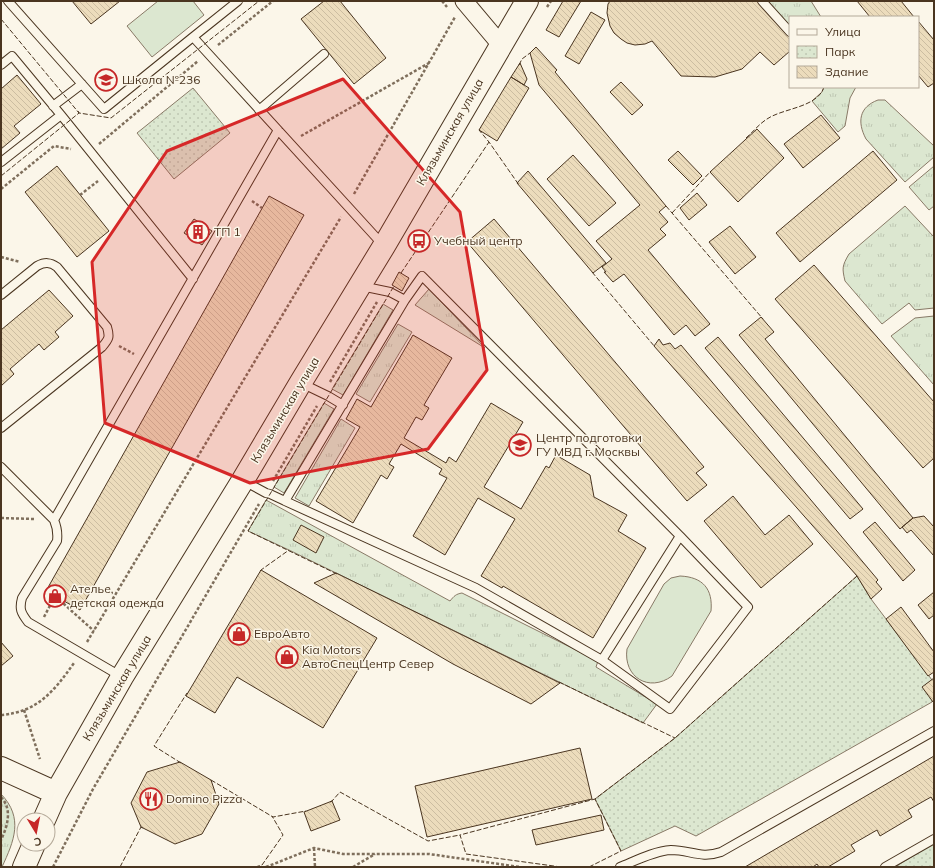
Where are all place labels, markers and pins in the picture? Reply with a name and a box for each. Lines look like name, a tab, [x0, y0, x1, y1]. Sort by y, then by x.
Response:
school or university icon: Школа №236	[93, 67, 119, 93]
place label: Школа №236	[122, 72, 200, 87]
building icon: ТП 1	[185, 219, 211, 245]
place label: ТП 1	[214, 224, 241, 239]
bus stop icon: Учебный центр	[406, 228, 432, 254]
place label: Учебный центр	[433, 233, 523, 248]
place label: Центр подготовки ГУ МВД г. Москвы	[536, 430, 642, 459]
school or university icon: Центр подготовки ГУ МВД г. Москвы	[507, 432, 533, 458]
place label: Ателье, детская одежда	[70, 581, 164, 610]
shop icon: Ателье, детская одежда	[42, 583, 68, 609]
shop icon: ЕвроАвто	[226, 621, 252, 647]
place label: ЕвроАвто	[254, 626, 310, 641]
place label: Kia Motors АвтоСпецЦентр Север	[302, 642, 434, 671]
shop icon: Kia Motors АвтоСпецЦентр Север	[274, 644, 300, 670]
restaurant icon: Domino Pizza	[138, 786, 164, 812]
place label: Domino Pizza	[166, 791, 243, 806]

